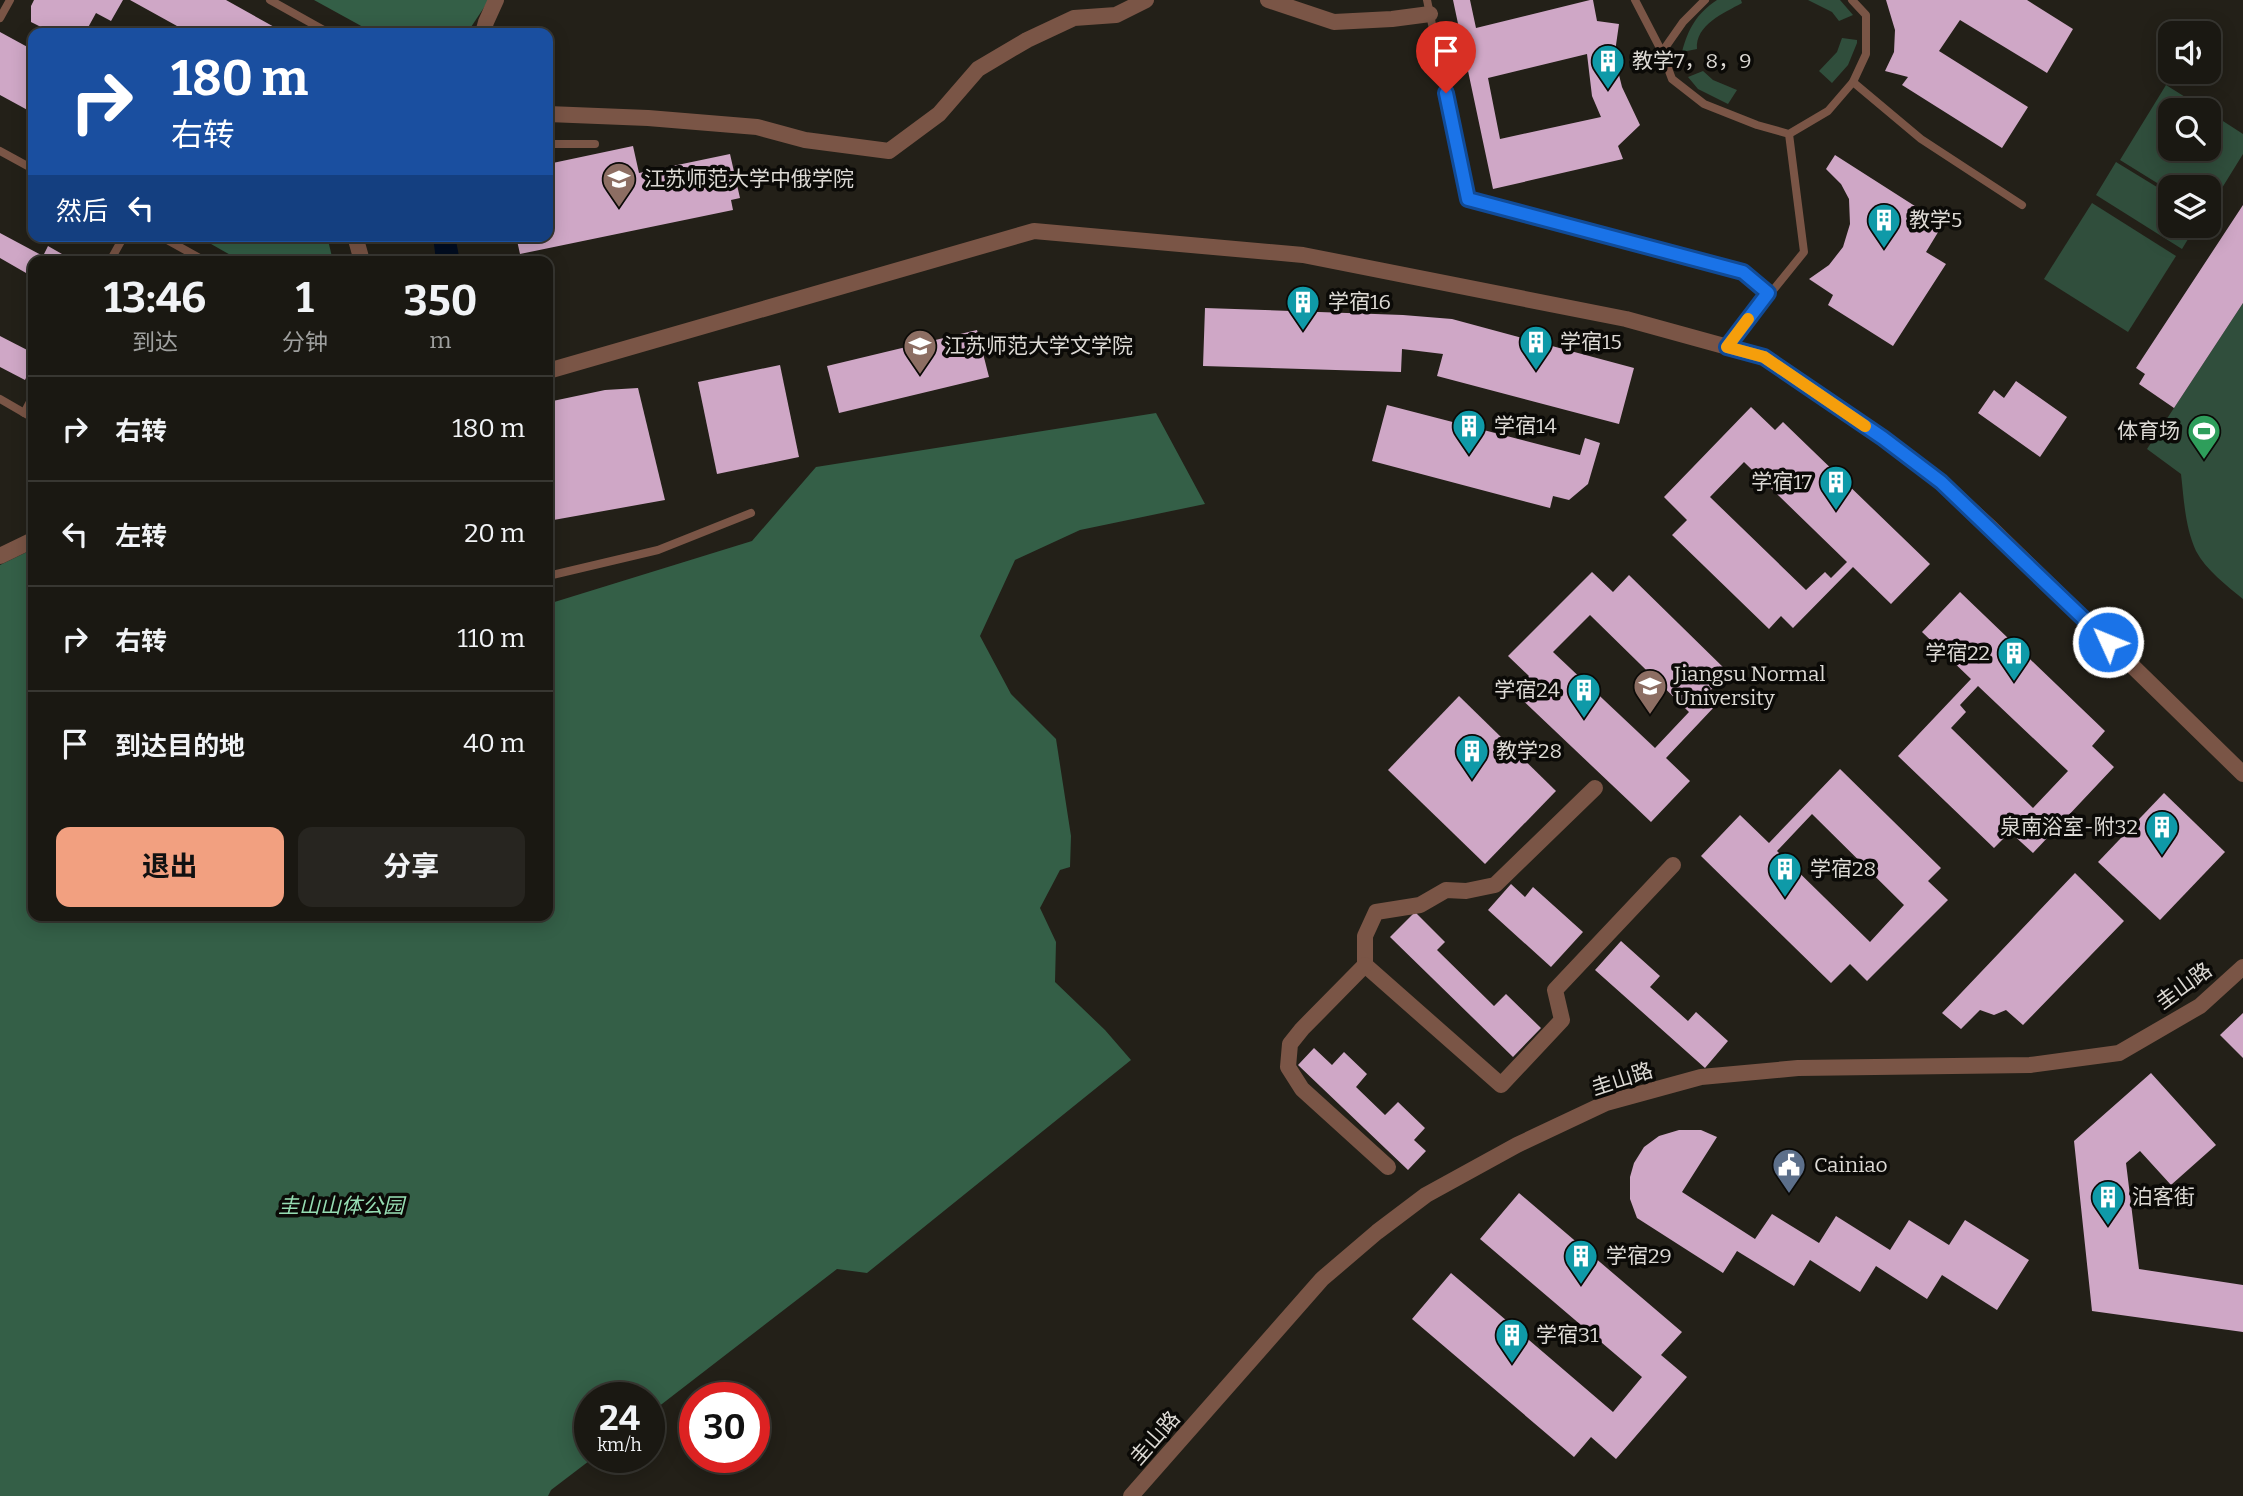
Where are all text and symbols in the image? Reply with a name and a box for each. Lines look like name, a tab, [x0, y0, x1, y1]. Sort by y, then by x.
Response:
pin	[1416, 21, 1476, 93]
map controls	[2158, 21, 2221, 238]
button: sound	[2158, 21, 2221, 84]
icon: arrive	[1427, 32, 1465, 70]
building icon: 教学7，8，9	[1589, 42, 1627, 91]
place label: 教学7，8，9	[1632, 48, 1751, 74]
text: 180 m	[171, 49, 308, 108]
icon: right	[56, 56, 147, 147]
button: search	[2158, 98, 2221, 161]
text: 右转	[171, 116, 235, 154]
school or university icon: 江苏师范大学中俄学院	[600, 160, 638, 209]
place label: 江苏师范大学中俄学院	[644, 166, 854, 192]
button: layers	[2158, 175, 2221, 238]
icon: left	[122, 189, 160, 227]
text: 然后	[56, 196, 108, 227]
building icon: 教学5	[1865, 201, 1903, 250]
place label: 教学5	[1909, 207, 1962, 233]
text: 13:46	[104, 273, 206, 323]
text: 1	[296, 273, 314, 323]
text: 350	[404, 276, 477, 326]
building icon: 学宿16	[1284, 283, 1322, 332]
place label: 学宿16	[1328, 289, 1391, 315]
building icon: 学宿15	[1517, 323, 1555, 372]
text: m	[429, 326, 451, 354]
school or university icon: 江苏师范大学文学院	[901, 327, 939, 376]
text: 到达	[132, 328, 178, 356]
text: 分钟	[282, 328, 328, 356]
place label: 学宿15	[1560, 329, 1622, 355]
place label: 江苏师范大学文学院	[944, 333, 1133, 359]
building icon: 学宿14	[1450, 407, 1488, 456]
icon: right	[56, 410, 94, 448]
sports icon: 体育场	[2185, 412, 2223, 461]
text: 180 m	[452, 413, 525, 444]
place label: 学宿14	[1494, 413, 1557, 439]
text: 右转	[115, 416, 167, 447]
place label: 体育场	[2117, 418, 2180, 444]
building icon: 学宿17	[1817, 463, 1855, 512]
place label: 学宿17	[1751, 469, 1812, 495]
icon: left	[56, 515, 94, 553]
text: 20 m	[464, 518, 525, 549]
text: 左转	[115, 521, 167, 552]
position arrow	[2071, 605, 2145, 679]
icon: right	[56, 620, 94, 658]
text: 110 m	[457, 623, 525, 654]
text: 右转	[115, 626, 167, 657]
building icon: 学宿22	[1995, 634, 2033, 683]
place label: 学宿22	[1925, 640, 1990, 666]
place label: Jiangsu Normal University	[1673, 661, 1825, 711]
school or university icon: Jiangsu Normal University	[1631, 667, 1669, 716]
building icon: 学宿24	[1565, 671, 1603, 720]
place label: 学宿24	[1494, 677, 1560, 703]
icon: arrive	[56, 725, 94, 763]
text: 40 m	[463, 728, 525, 759]
text: 到达目的地	[115, 731, 245, 762]
building icon: 教学28	[1453, 732, 1491, 781]
place label: 教学28	[1496, 738, 1562, 764]
building icon: 泉南浴室-附32	[2143, 808, 2181, 857]
place label: 泉南浴室-附32	[2000, 814, 2138, 840]
button: 退出	[56, 827, 284, 907]
button: 分享	[298, 827, 525, 907]
building icon: 学宿28	[1766, 850, 1804, 899]
place label: 学宿28	[1810, 856, 1876, 882]
street label: 圭山路	[2151, 957, 2217, 1015]
street label: 圭山路	[1588, 1057, 1656, 1101]
public building icon: Cainiao	[1770, 1146, 1808, 1195]
place label: Cainiao	[1814, 1152, 1888, 1178]
building icon: 泊客街	[2089, 1178, 2127, 1227]
place label: 泊客街	[2132, 1184, 2195, 1210]
park label: 圭山山体公园	[278, 1193, 407, 1219]
building icon: 学宿29	[1562, 1237, 1600, 1286]
place label: 学宿29	[1606, 1243, 1672, 1269]
building icon: 学宿31	[1493, 1316, 1531, 1365]
place label: 学宿31	[1536, 1322, 1599, 1348]
speed limit sign: 30	[679, 1382, 770, 1473]
text: 24	[599, 1397, 640, 1439]
street label: 圭山路	[1125, 1406, 1185, 1470]
text: km/h	[597, 1434, 642, 1456]

